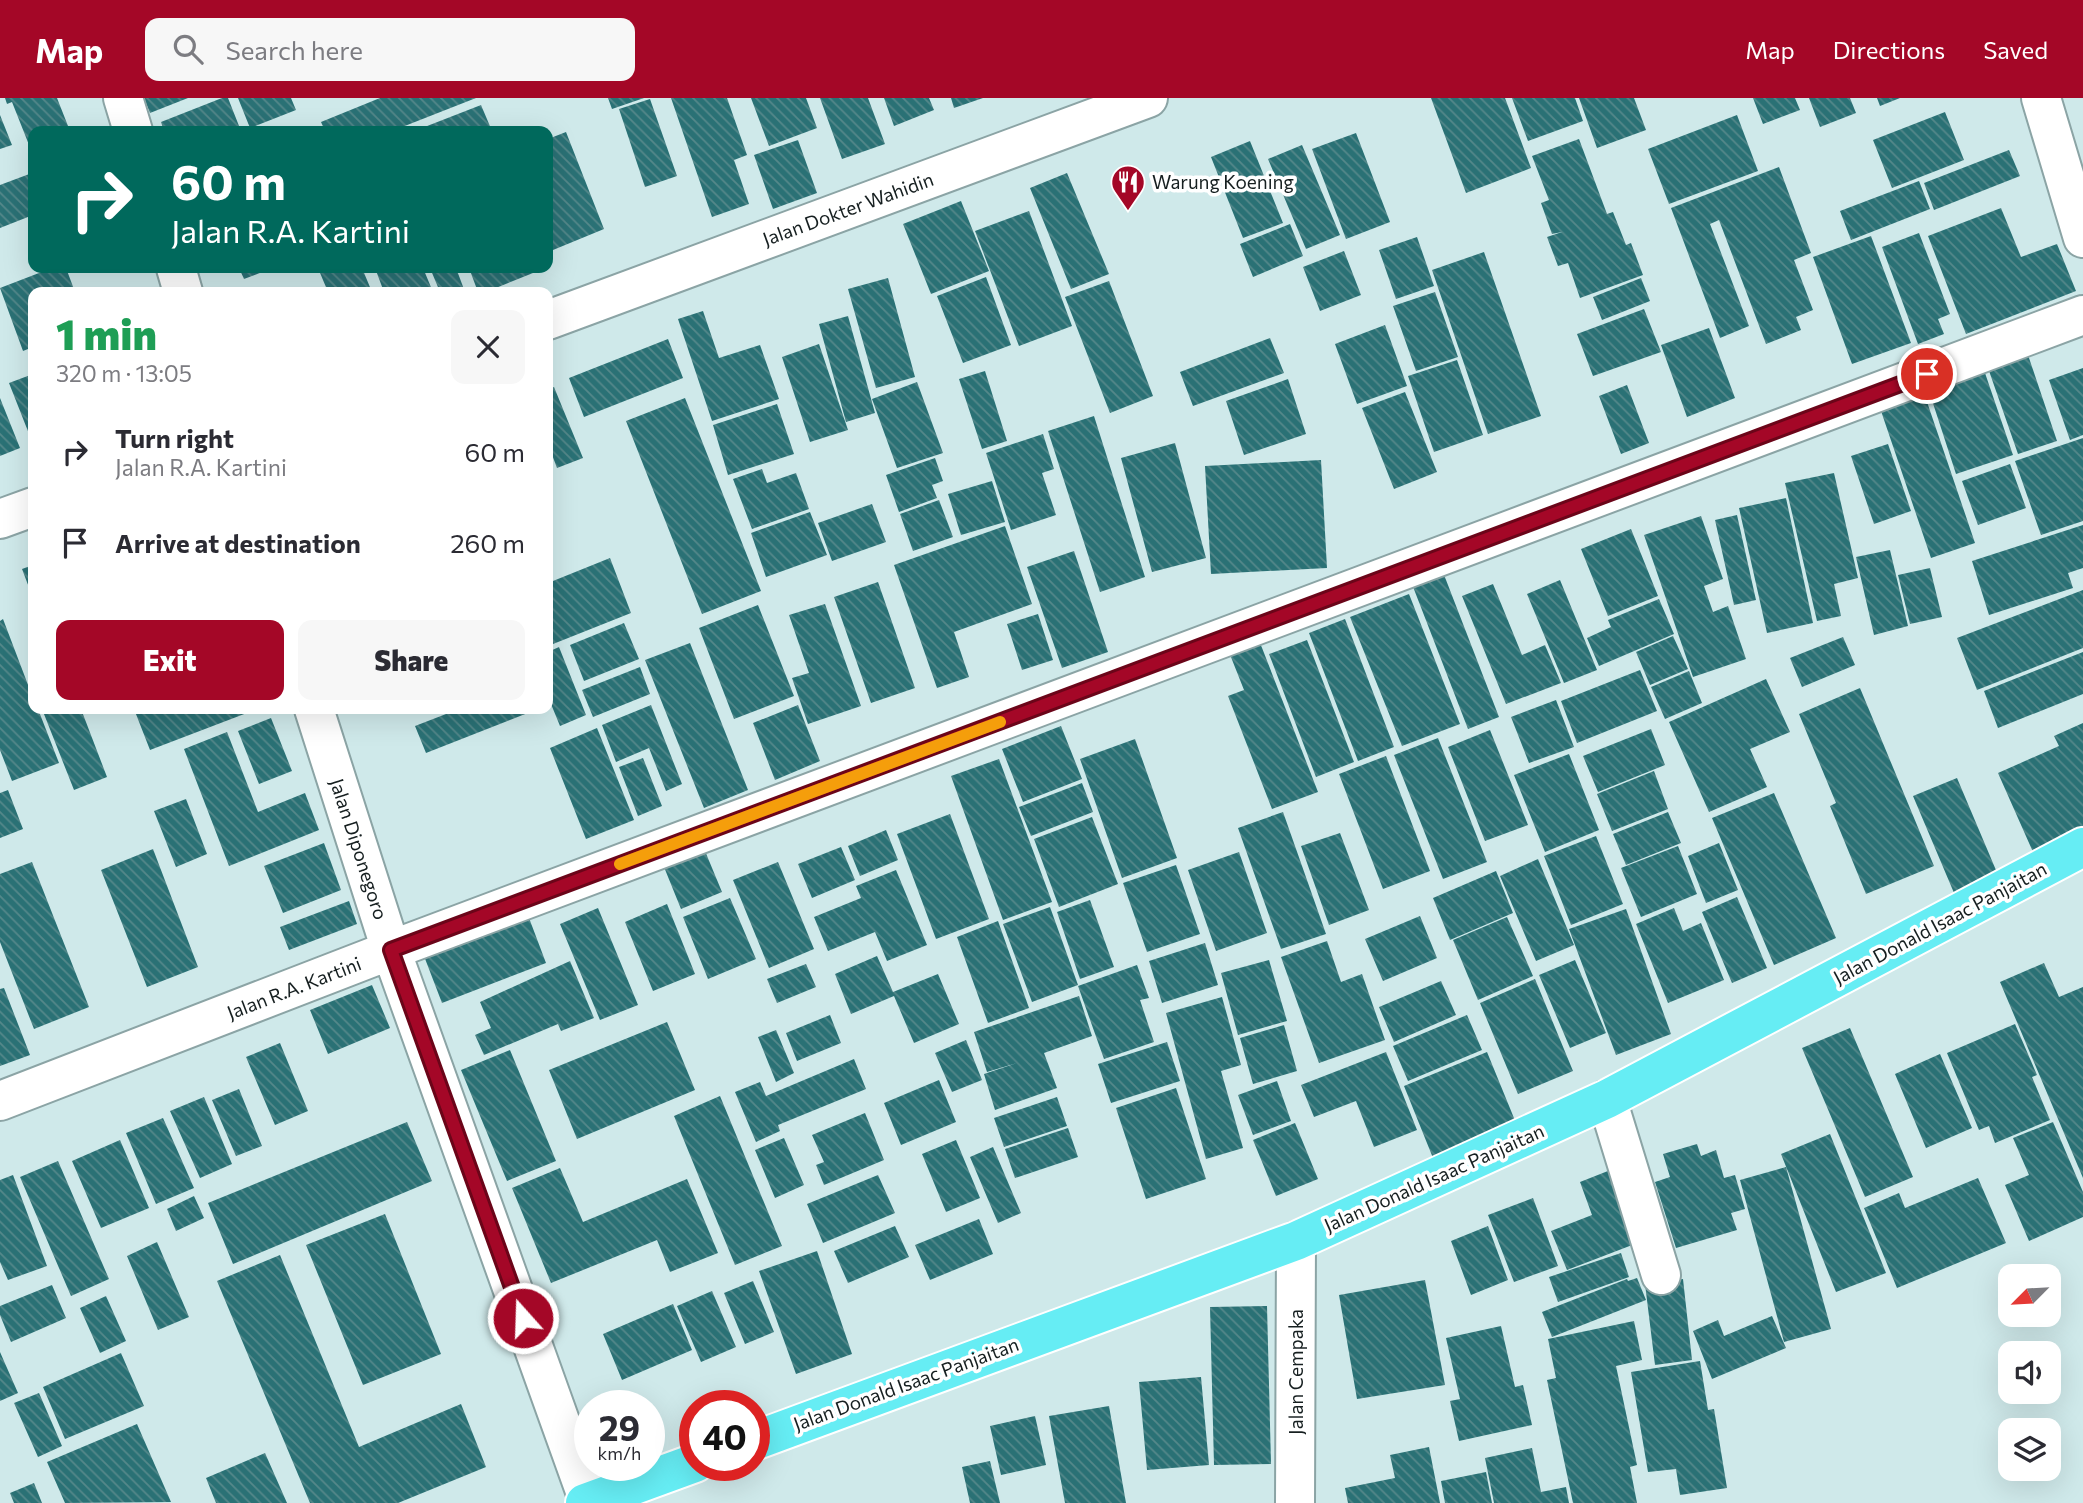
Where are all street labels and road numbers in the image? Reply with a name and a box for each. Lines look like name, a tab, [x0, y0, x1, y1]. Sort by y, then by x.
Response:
street label: Jalan Dokter Wahidin	[759, 167, 936, 250]
street label: Jalan Diponegoro	[326, 775, 393, 922]
street label: Jalan Donald Isaac Panjaitan	[1829, 856, 2050, 989]
street label: Jalan R.A. Kartini	[223, 951, 364, 1024]
street label: Jalan Donald Isaac Panjaitan	[1320, 1119, 1547, 1237]
street label: Jalan Cempaka	[1284, 1309, 1307, 1435]
street label: Jalan Donald Isaac Panjaitan	[790, 1332, 1022, 1435]

